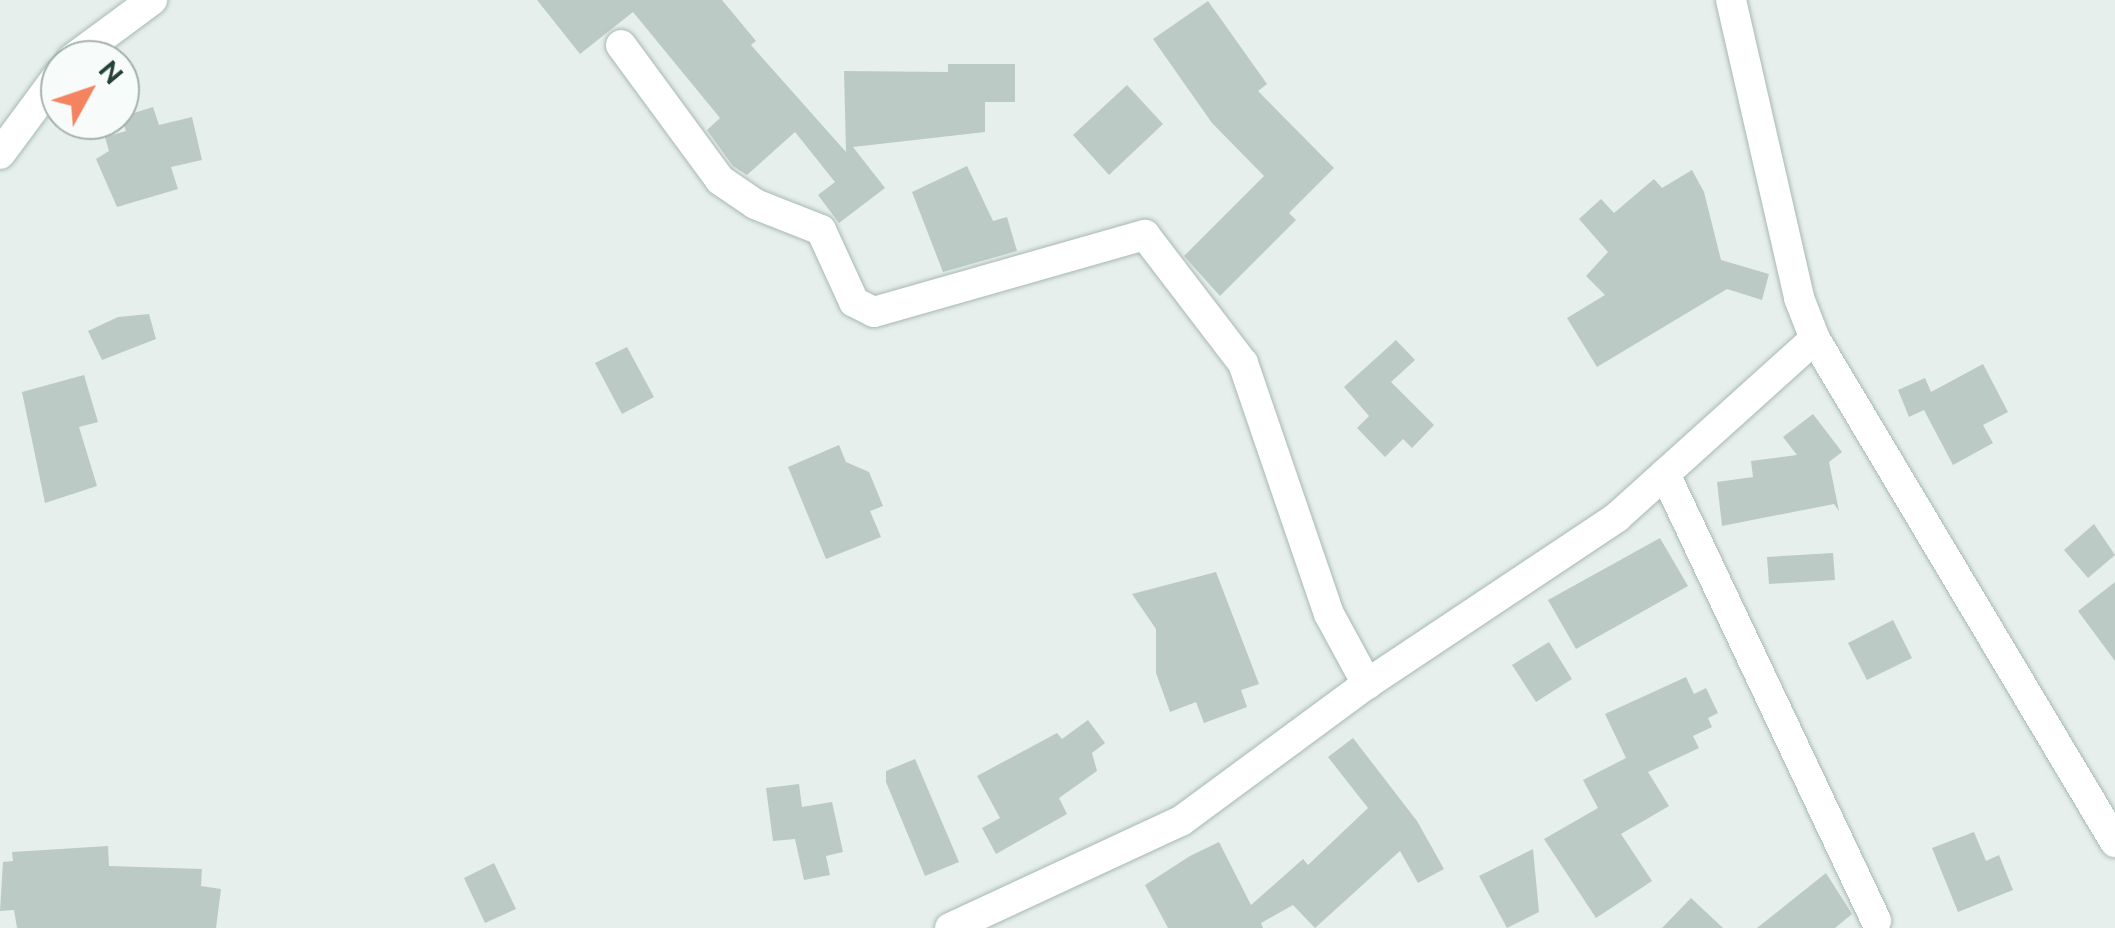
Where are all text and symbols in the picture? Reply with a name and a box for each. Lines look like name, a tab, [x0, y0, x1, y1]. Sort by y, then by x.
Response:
north arrow	[40, 40, 140, 140]
text: N	[93, 54, 130, 90]

